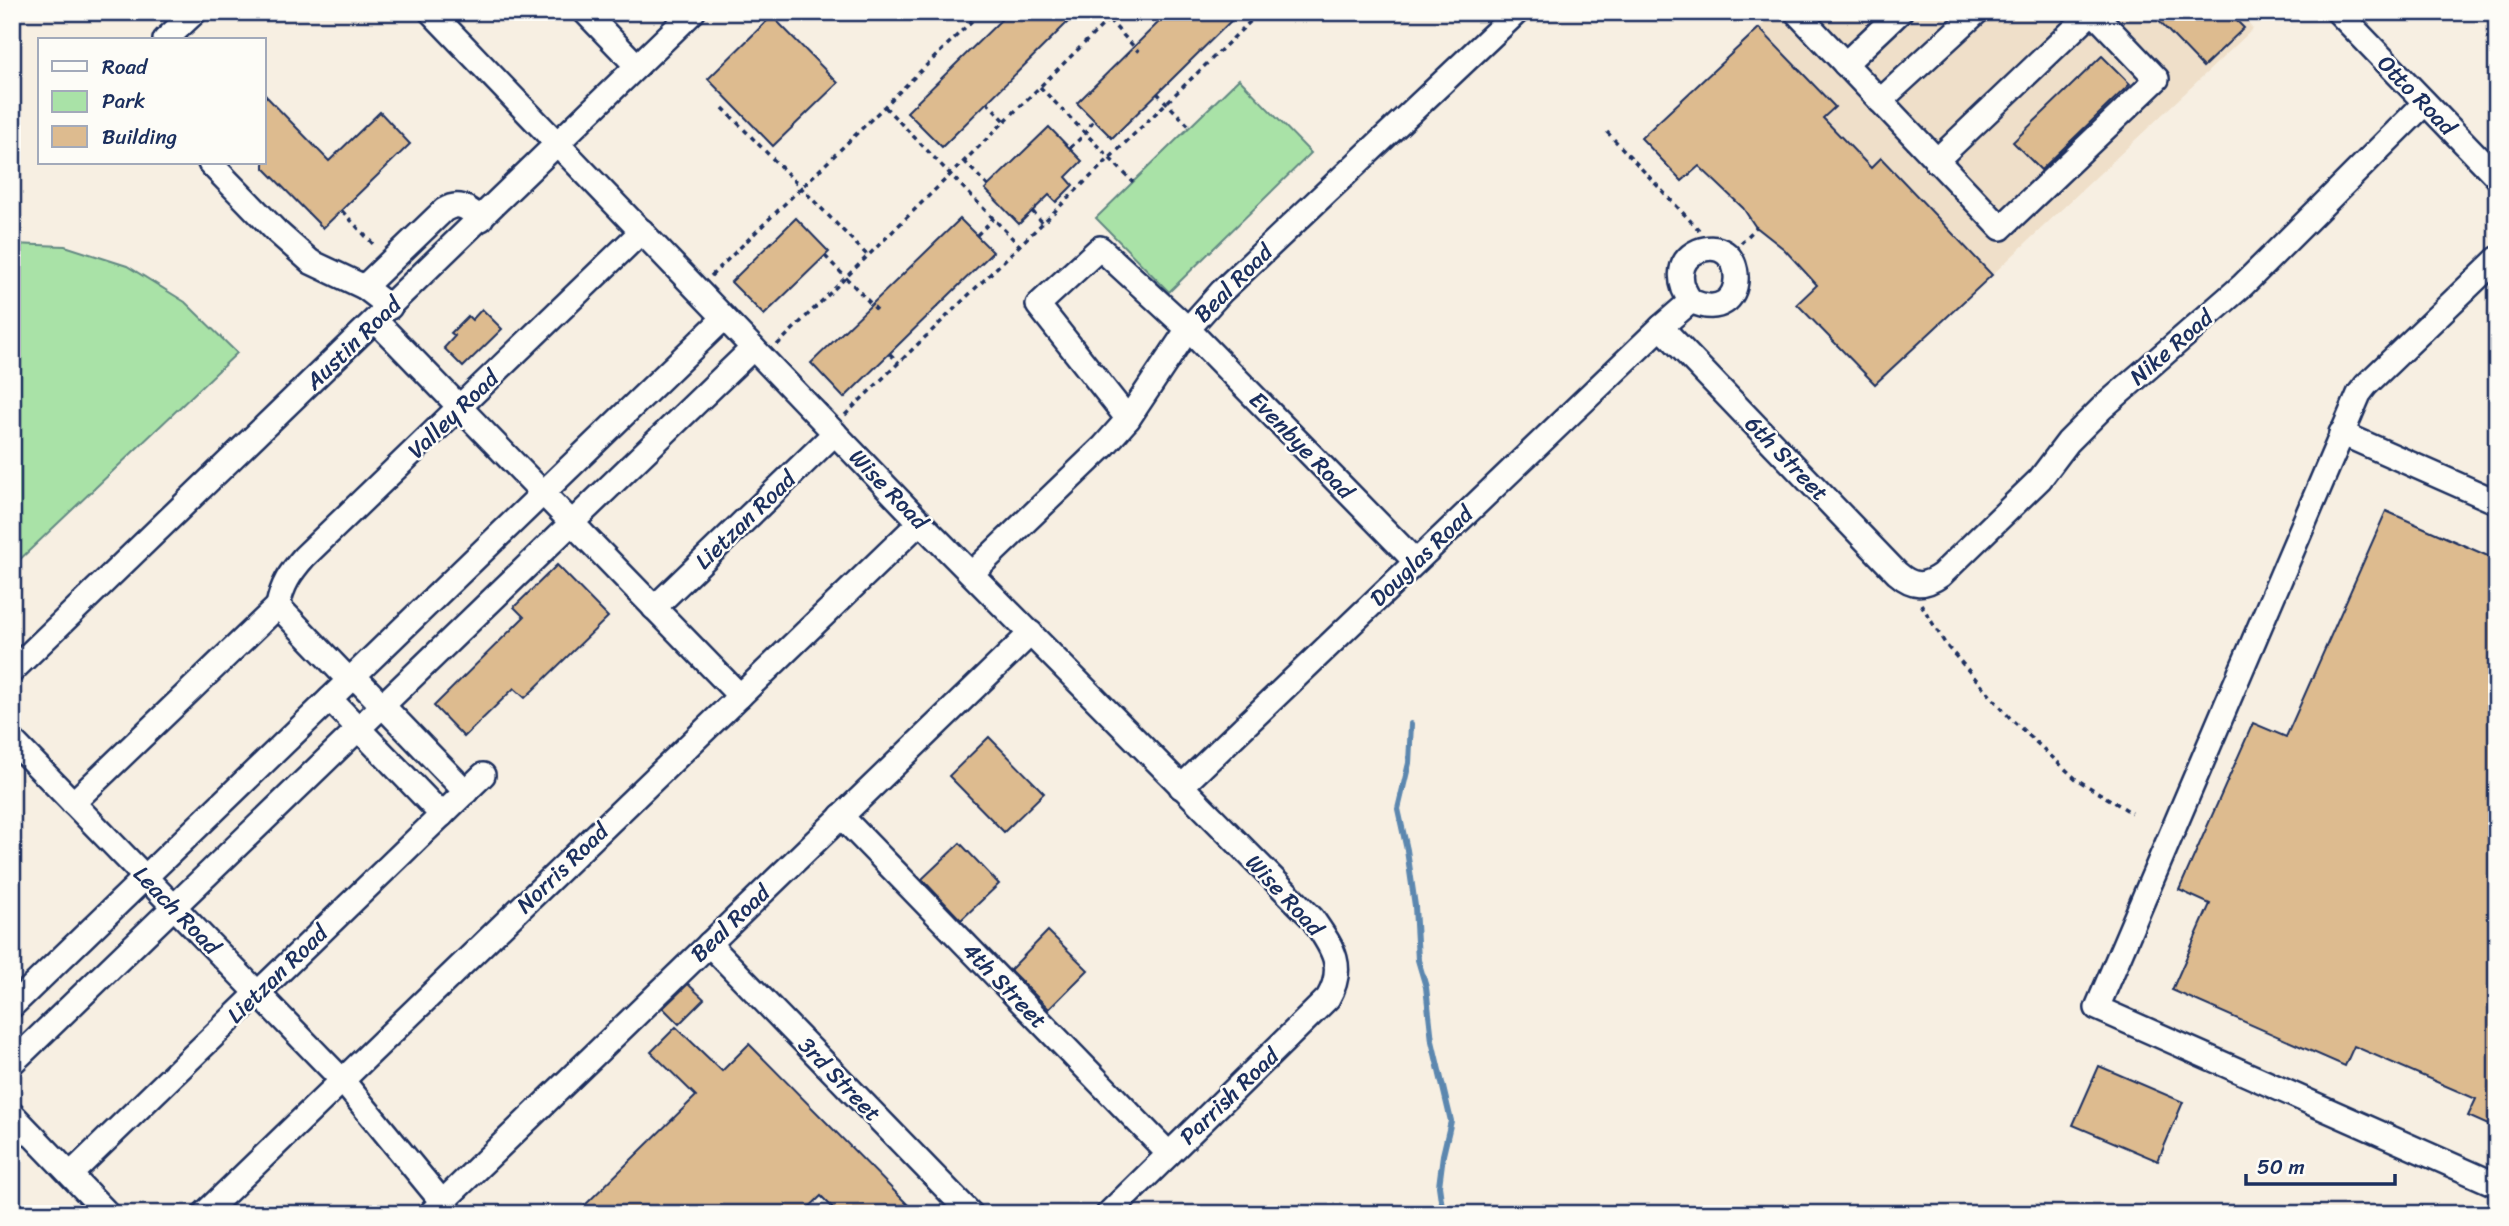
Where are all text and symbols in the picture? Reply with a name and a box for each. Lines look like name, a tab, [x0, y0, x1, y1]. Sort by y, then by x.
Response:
legend	[38, 38, 266, 164]
street label: Otto Road	[2367, 45, 2468, 147]
text: Road	[102, 48, 149, 86]
text: Park	[102, 82, 145, 120]
text: Building	[102, 118, 178, 156]
street label: Beal Road	[1184, 232, 1284, 333]
street label: Austin Road	[295, 285, 413, 401]
street label: Nike Road	[2120, 297, 2224, 396]
street label: Valley Road	[398, 358, 510, 469]
street label: Evenbye Road	[1239, 381, 1366, 511]
street label: 6th Street	[1734, 405, 1839, 511]
street label: Wise Road	[839, 439, 940, 541]
street label: Lietzan Road	[685, 459, 807, 580]
street label: Douglas Road	[1360, 494, 1484, 617]
street label: Norris Road	[506, 812, 620, 924]
street label: Wise Road	[1235, 844, 1336, 948]
street label: Leach Road	[123, 856, 232, 966]
street label: Beal Road	[680, 873, 782, 973]
street label: Lietzan Road	[217, 913, 339, 1034]
street label: 4th Street	[952, 932, 1057, 1039]
street label: 3rd Street	[788, 1027, 892, 1132]
street label: Parrish Road	[1169, 1036, 1291, 1155]
scale bar	[2246, 1142, 2395, 1186]
text: 50 m	[2257, 1148, 2305, 1186]

